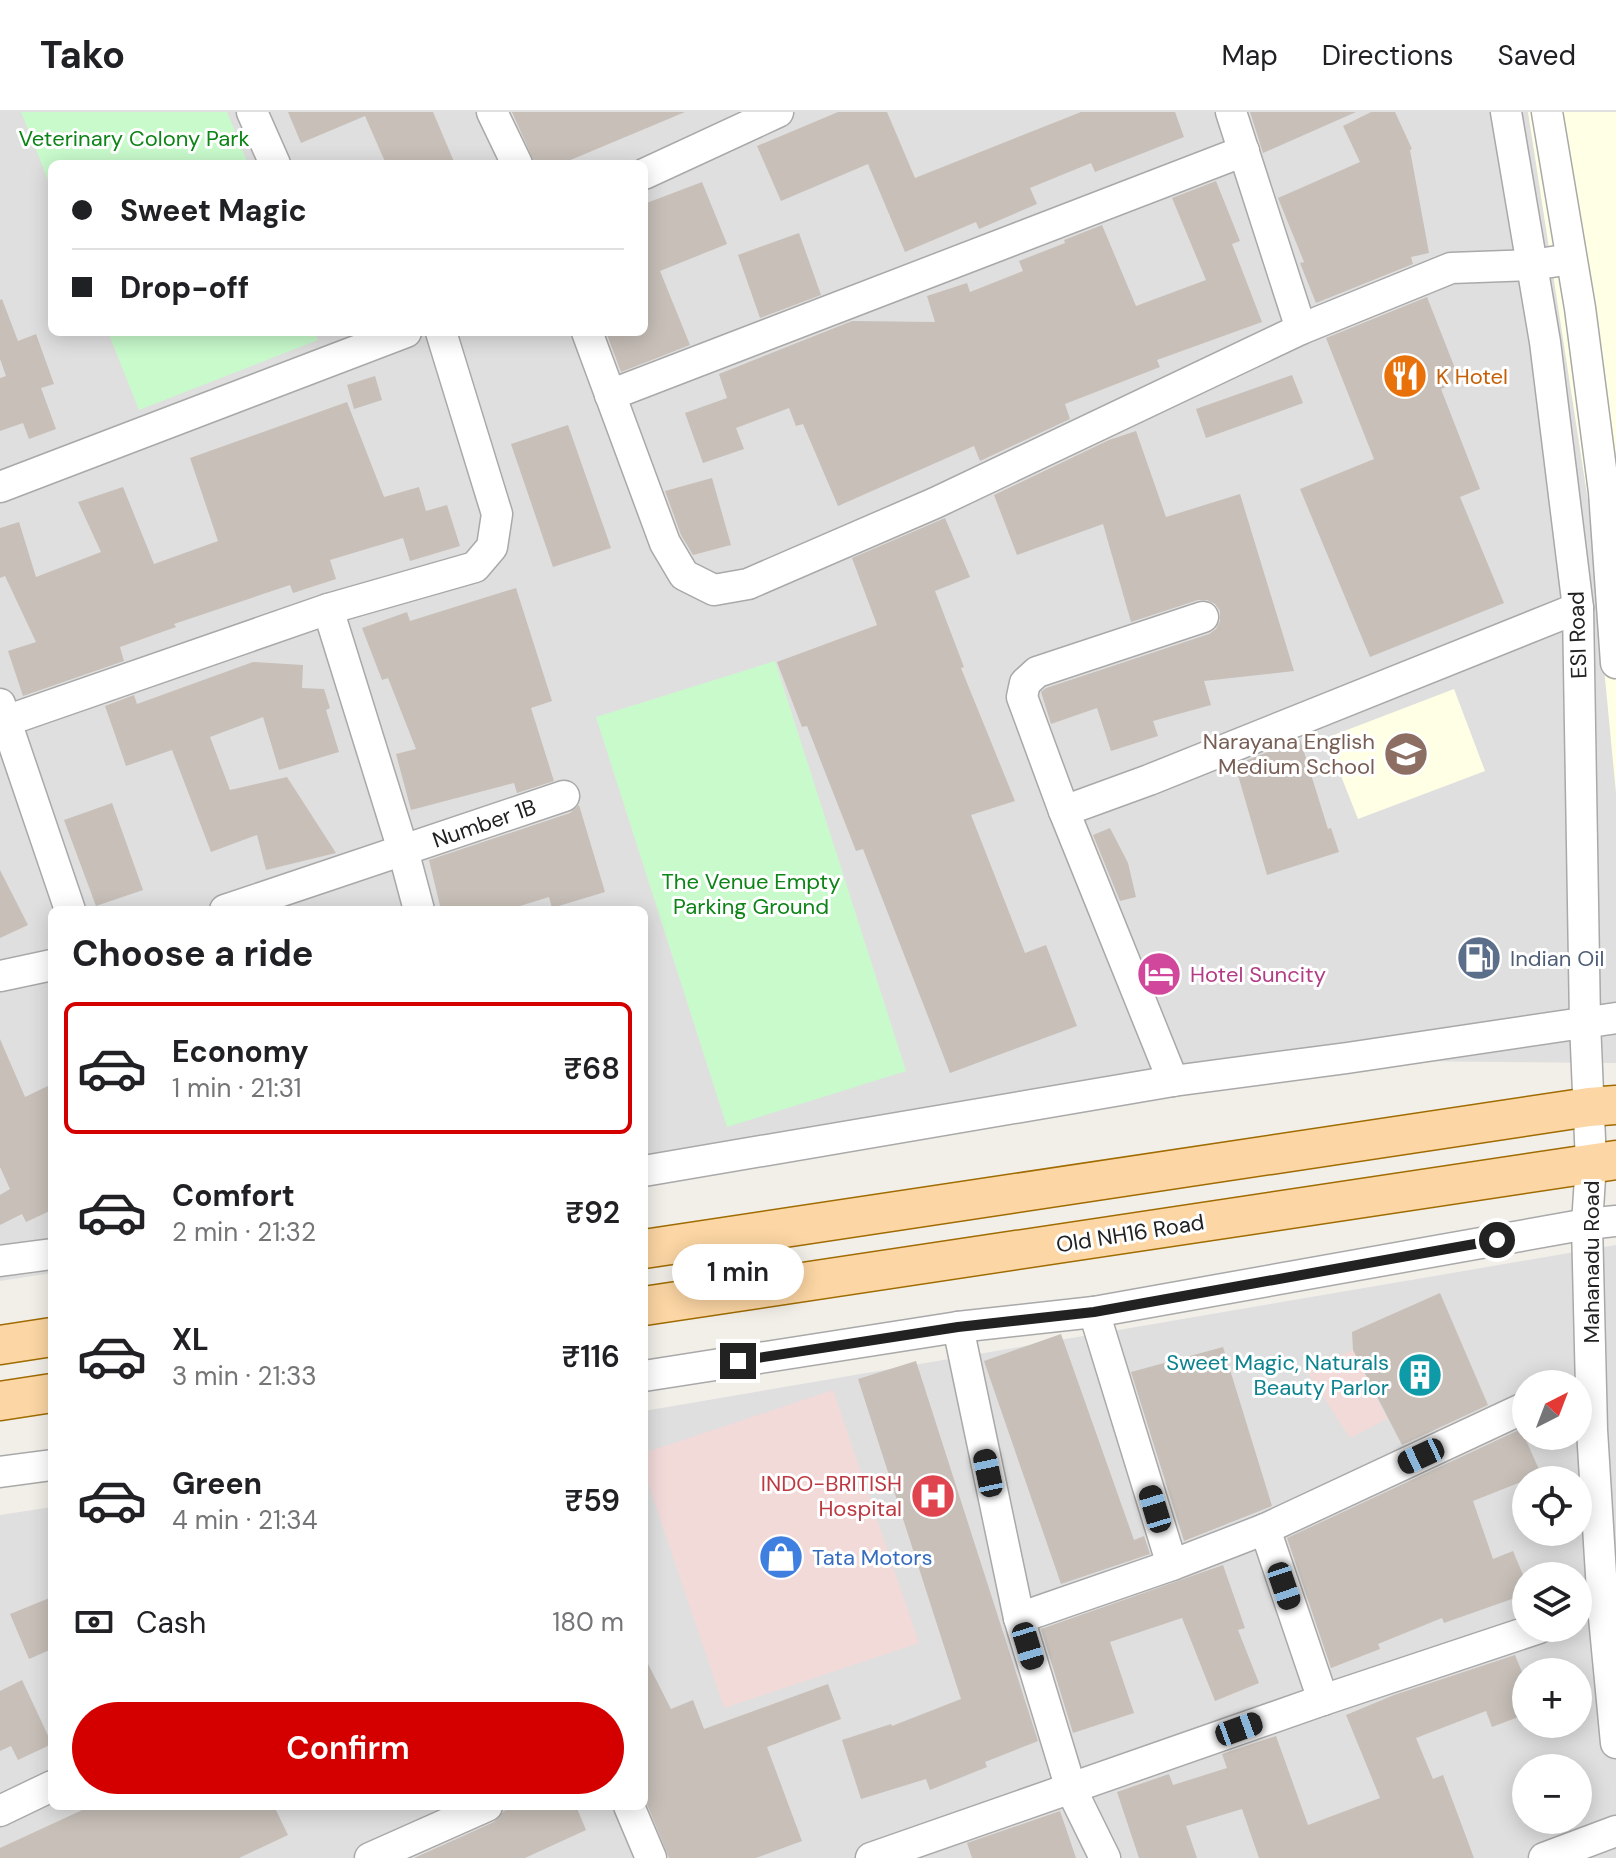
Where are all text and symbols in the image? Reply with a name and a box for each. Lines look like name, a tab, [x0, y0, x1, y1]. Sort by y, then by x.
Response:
text: Tako	[40, 30, 125, 80]
text: Map	[1221, 37, 1278, 74]
text: Directions	[1322, 37, 1454, 74]
text: Saved	[1498, 37, 1576, 74]
park label: Veterinary Colony Park	[18, 124, 250, 153]
text: Sweet Magic	[120, 191, 307, 230]
text: Drop-off	[120, 268, 249, 307]
restaurant icon: K Hotel	[1381, 352, 1429, 400]
place label: K Hotel	[1436, 362, 1508, 391]
street label: ESI Road	[1561, 591, 1594, 679]
place label: Narayana English Medium School	[1203, 727, 1375, 781]
school or university icon: Narayana English Medium School	[1382, 730, 1430, 778]
street label: Number 1B	[428, 792, 540, 855]
park label: The Venue Empty Parking Ground	[662, 867, 840, 921]
text: Choose a ride	[72, 930, 313, 977]
fuel station icon: Indian Oil	[1455, 934, 1503, 982]
place label: Indian Oil	[1510, 944, 1605, 973]
hotel icon: Hotel Suncity	[1135, 950, 1183, 998]
place label: Hotel Suncity	[1190, 960, 1326, 989]
icon: car	[76, 1032, 148, 1104]
text: Economy	[172, 1032, 309, 1071]
text: ₹68	[564, 1049, 620, 1088]
text: 1 min · 21:31	[172, 1071, 302, 1105]
icon: car	[76, 1176, 148, 1248]
text: Comfort	[172, 1176, 295, 1215]
street label: Mahanadu Road	[1577, 1180, 1606, 1344]
text: ₹92	[565, 1193, 620, 1232]
street label: Old NH16 Road	[1054, 1207, 1206, 1260]
text: 2 min · 21:32	[172, 1215, 316, 1249]
route start	[1479, 1222, 1515, 1258]
callout: 1 min	[672, 1245, 804, 1301]
text: 1 min	[707, 1255, 769, 1289]
icon: car	[76, 1320, 148, 1392]
text: XL	[172, 1320, 209, 1359]
text: ₹116	[561, 1337, 620, 1376]
route end	[720, 1343, 756, 1379]
place label: Sweet Magic, Naturals Beauty Parlor	[1166, 1348, 1389, 1402]
building icon: Sweet Magic, Naturals Beauty Parlor	[1396, 1351, 1444, 1399]
text: 3 min · 21:33	[172, 1359, 317, 1393]
north arrow	[1512, 1370, 1592, 1450]
map controls	[1512, 1370, 1592, 1834]
car	[1394, 1435, 1448, 1477]
car	[971, 1447, 1005, 1499]
icon: car	[76, 1464, 148, 1536]
text: Green	[172, 1464, 262, 1503]
button: locate	[1512, 1466, 1592, 1546]
place label: INDO-BRITISH Hospital	[761, 1469, 902, 1523]
hospital icon: INDO-BRITISH Hospital	[909, 1472, 957, 1520]
text: ₹59	[565, 1481, 620, 1520]
car	[1137, 1483, 1173, 1535]
text: 4 min · 21:34	[172, 1503, 318, 1537]
shop icon: Tata Motors	[757, 1533, 805, 1581]
place label: Tata Motors	[812, 1543, 932, 1572]
car	[1265, 1559, 1303, 1613]
button: layers	[1512, 1562, 1592, 1642]
icon: cash	[72, 1600, 116, 1644]
text: Cash	[136, 1603, 206, 1642]
text: 180 m	[552, 1605, 624, 1639]
car	[1010, 1620, 1046, 1672]
button: +	[1512, 1658, 1592, 1738]
button: Confirm	[72, 1702, 624, 1794]
car	[1212, 1710, 1266, 1748]
button: −	[1512, 1754, 1592, 1834]

